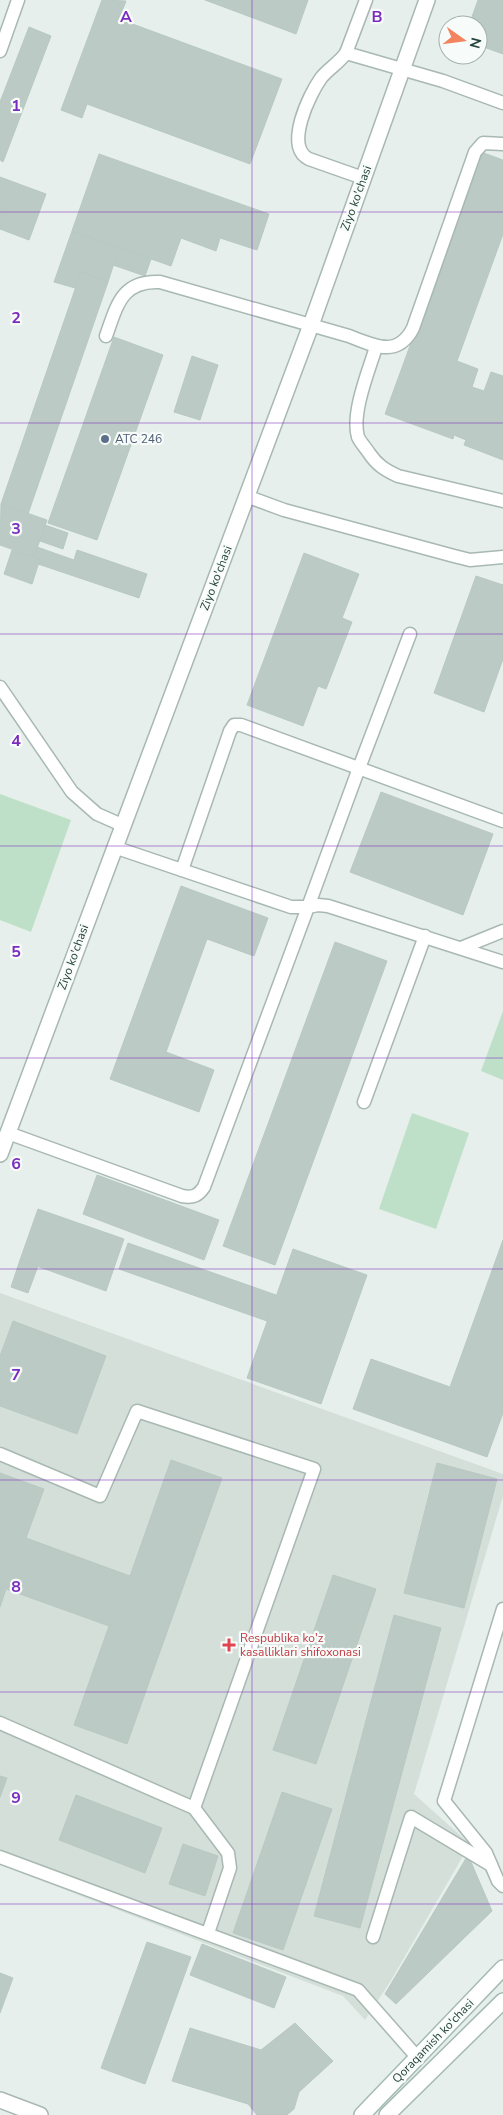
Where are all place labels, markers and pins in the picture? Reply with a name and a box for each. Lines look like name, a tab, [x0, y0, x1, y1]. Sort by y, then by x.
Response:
place label: АТС 246	[115, 431, 162, 447]
marker: АТС 246	[99, 433, 111, 445]
place label: Respublika ko'z kasalliklari shifoxonasi	[240, 1630, 361, 1660]
marker: Respublika ko'z kasalliklari shifoxonasi	[222, 1638, 236, 1652]

